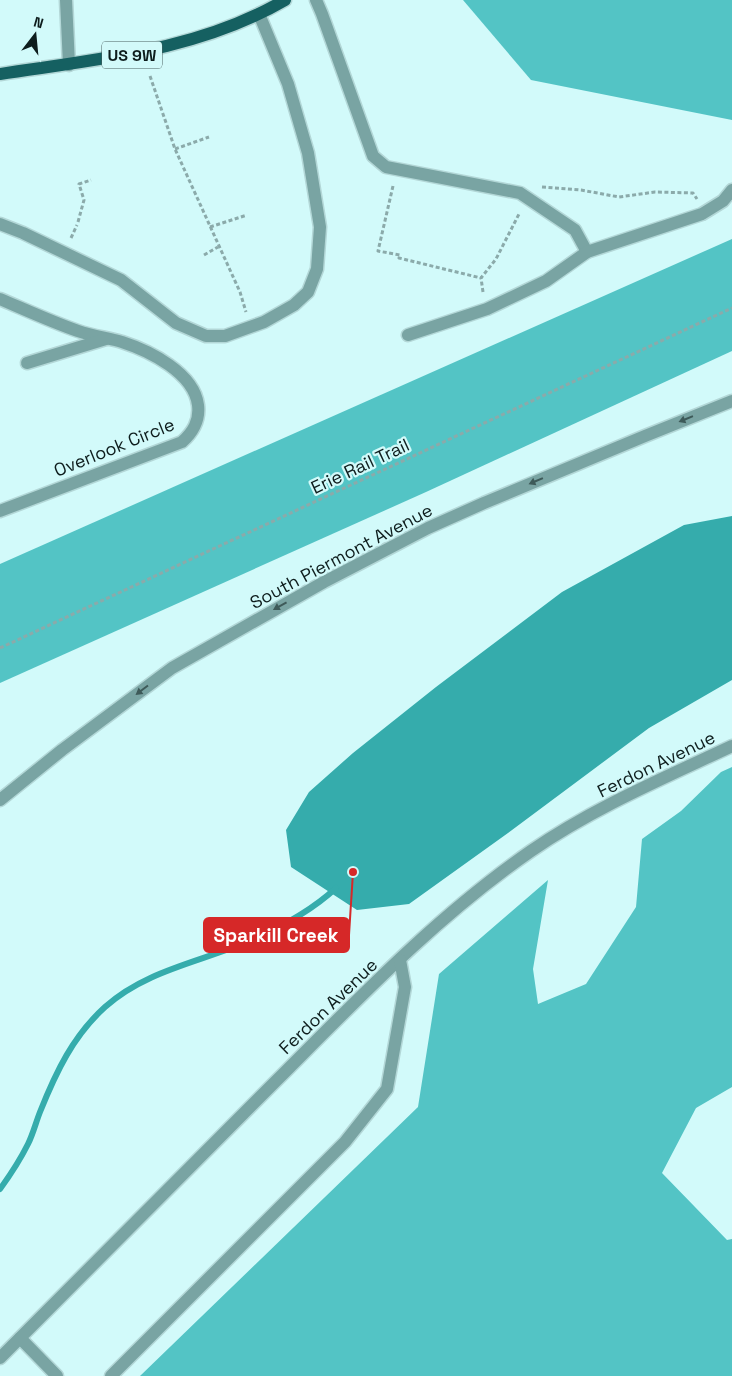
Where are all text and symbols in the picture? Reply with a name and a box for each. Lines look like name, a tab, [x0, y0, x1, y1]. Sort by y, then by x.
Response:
north arrow	[10, 10, 60, 60]
text: N	[32, 13, 46, 32]
road number: US 9W	[102, 42, 162, 68]
street label: Overlook Circle	[50, 412, 178, 482]
one-way arrow	[679, 415, 694, 423]
street label: Erie Rail Trail	[307, 433, 413, 499]
one-way arrow	[529, 477, 543, 485]
street label: South Piermont Avenue	[246, 498, 436, 614]
one-way arrow	[273, 602, 288, 610]
one-way arrow	[135, 685, 149, 695]
street label: Ferdon Avenue	[593, 726, 719, 802]
callout: Sparkill Creek	[204, 918, 349, 952]
text: Sparkill Creek	[214, 923, 339, 948]
street label: Ferdon Avenue	[274, 953, 382, 1059]

